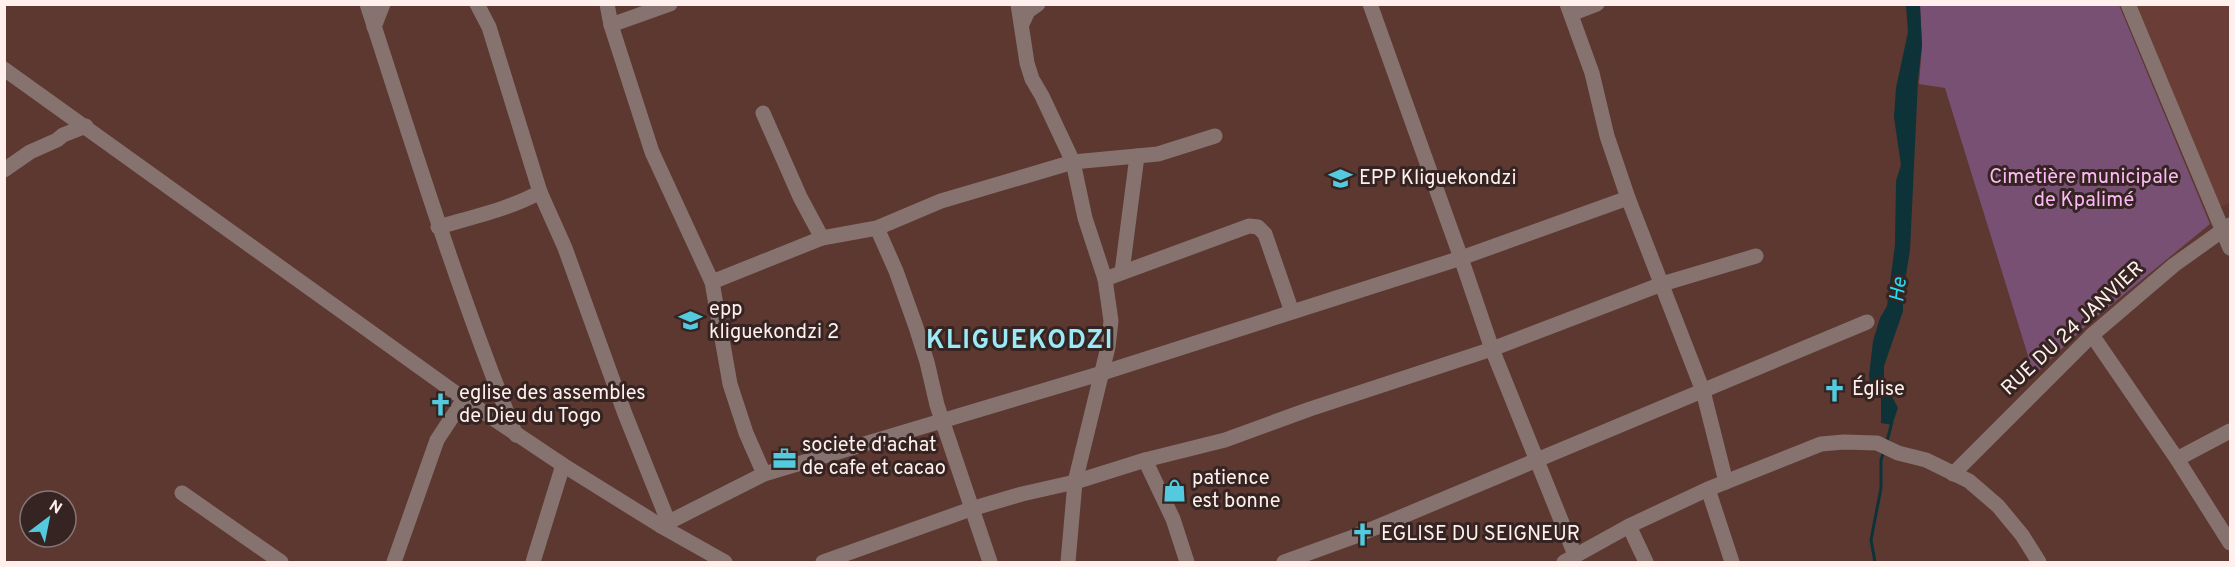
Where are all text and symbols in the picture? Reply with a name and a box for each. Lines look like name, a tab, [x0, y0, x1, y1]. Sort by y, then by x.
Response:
park label: Cimetière municipale de Kpalimé	[1989, 165, 2179, 214]
school or university icon: EPP Kliguekondzi	[1328, 166, 1354, 192]
place label: EPP Kliguekondzi	[1359, 166, 1517, 192]
street label: RUE DU 24 JANVIER	[1996, 256, 2150, 402]
water label: He	[1884, 275, 1914, 304]
place label: epp kliguekondzi 2	[709, 297, 839, 346]
school or university icon: epp kliguekondzi 2	[678, 308, 704, 334]
district label: KLIGUEKODZI	[926, 325, 1114, 358]
place label: Église	[1852, 375, 1905, 403]
church icon: Église	[1821, 377, 1847, 403]
place label: eglise des assembles de Dieu du Togo	[459, 381, 646, 430]
church icon: eglise des assembles de Dieu du Togo	[428, 392, 454, 418]
place label: societe d'achat de cafe et cacao	[802, 433, 946, 482]
office icon: societe d'achat de cafe et cacao	[771, 445, 797, 471]
place label: patience est bonne	[1192, 466, 1280, 515]
shop icon: patience est bonne	[1161, 478, 1187, 504]
north arrow	[18, 489, 78, 549]
text: N	[45, 496, 65, 520]
church icon: EGLISE DU SEIGNEUR	[1350, 522, 1376, 548]
place label: EGLISE DU SEIGNEUR	[1381, 522, 1580, 548]

